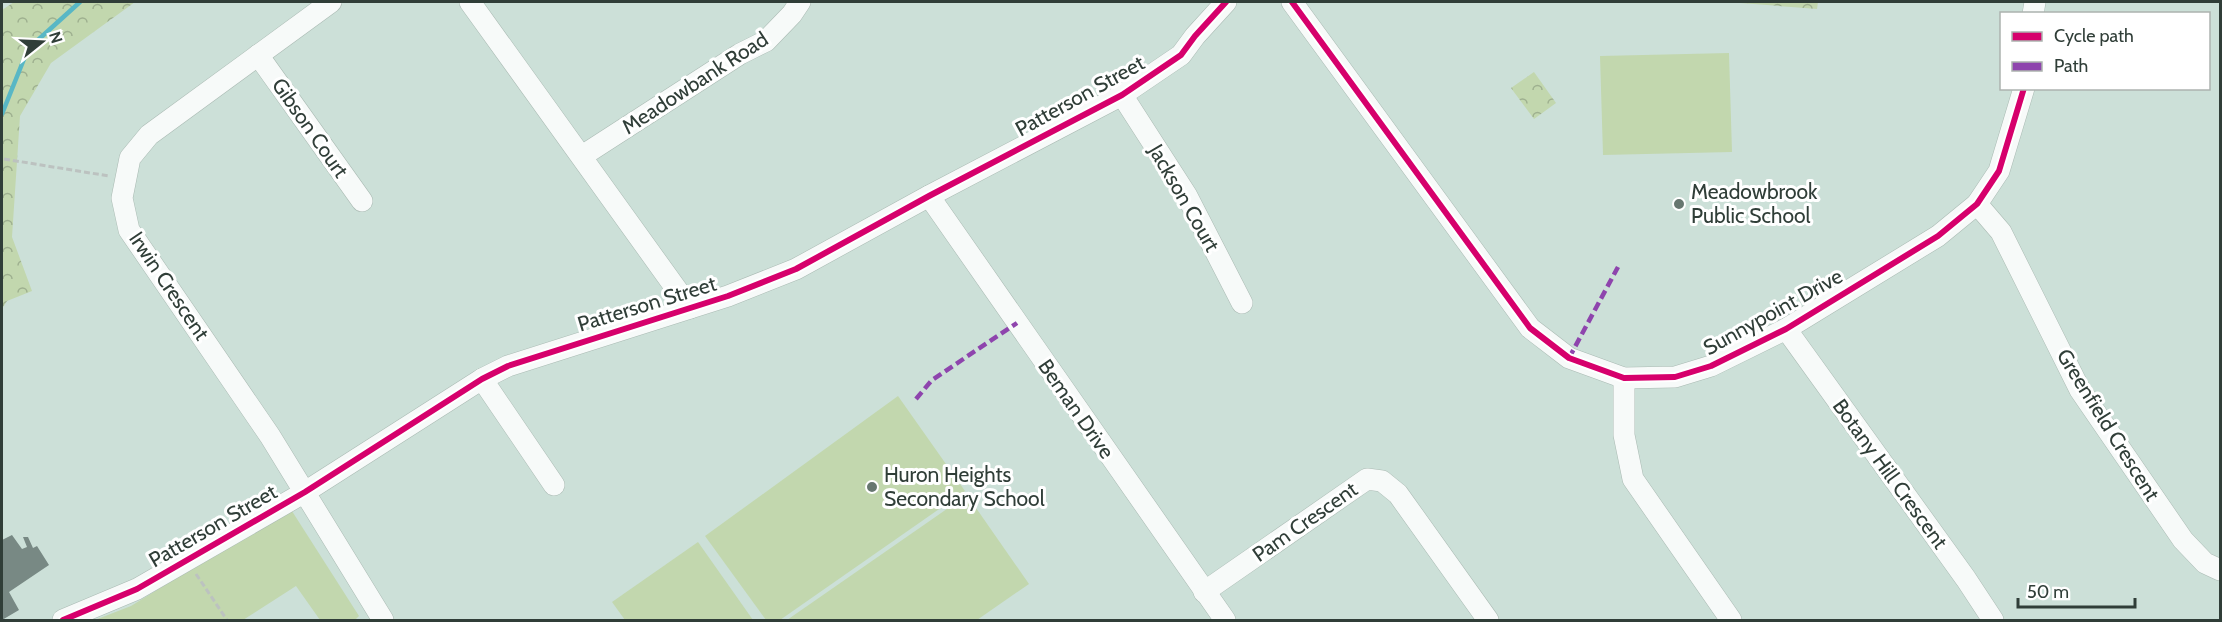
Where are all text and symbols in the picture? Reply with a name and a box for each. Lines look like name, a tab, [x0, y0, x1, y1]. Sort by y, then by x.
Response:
north arrow	[12, 12, 72, 72]
legend	[2000, 12, 2210, 90]
text: Cycle path	[2054, 25, 2134, 47]
street label: Meadowbank Road	[617, 26, 772, 139]
text: N	[45, 29, 67, 46]
street label: Patterson Street	[1011, 50, 1149, 141]
text: Path	[2054, 55, 2088, 77]
street label: Gibson Court	[267, 73, 354, 182]
street label: Jackson Court	[1143, 139, 1225, 256]
place label: Meadowbrook Public School	[1691, 179, 1818, 228]
marker: Meadowbrook Public School	[1672, 197, 1686, 211]
street label: Irwin Crescent	[124, 227, 215, 345]
street label: Sunnypoint Drive	[1699, 263, 1847, 360]
street label: Patterson Street	[574, 271, 719, 336]
street label: Greenfield Crescent	[2052, 344, 2165, 505]
street label: Beman Drive	[1033, 354, 1120, 463]
street label: Botany Hill Crescent	[1828, 394, 1953, 553]
place label: Huron Heights Secondary School	[884, 462, 1045, 511]
street label: Pam Crescent	[1247, 476, 1362, 567]
street label: Patterson Street	[144, 479, 281, 572]
marker: Huron Heights Secondary School	[865, 480, 879, 494]
scale bar	[2018, 571, 2135, 609]
text: 50 m	[2027, 581, 2069, 603]

